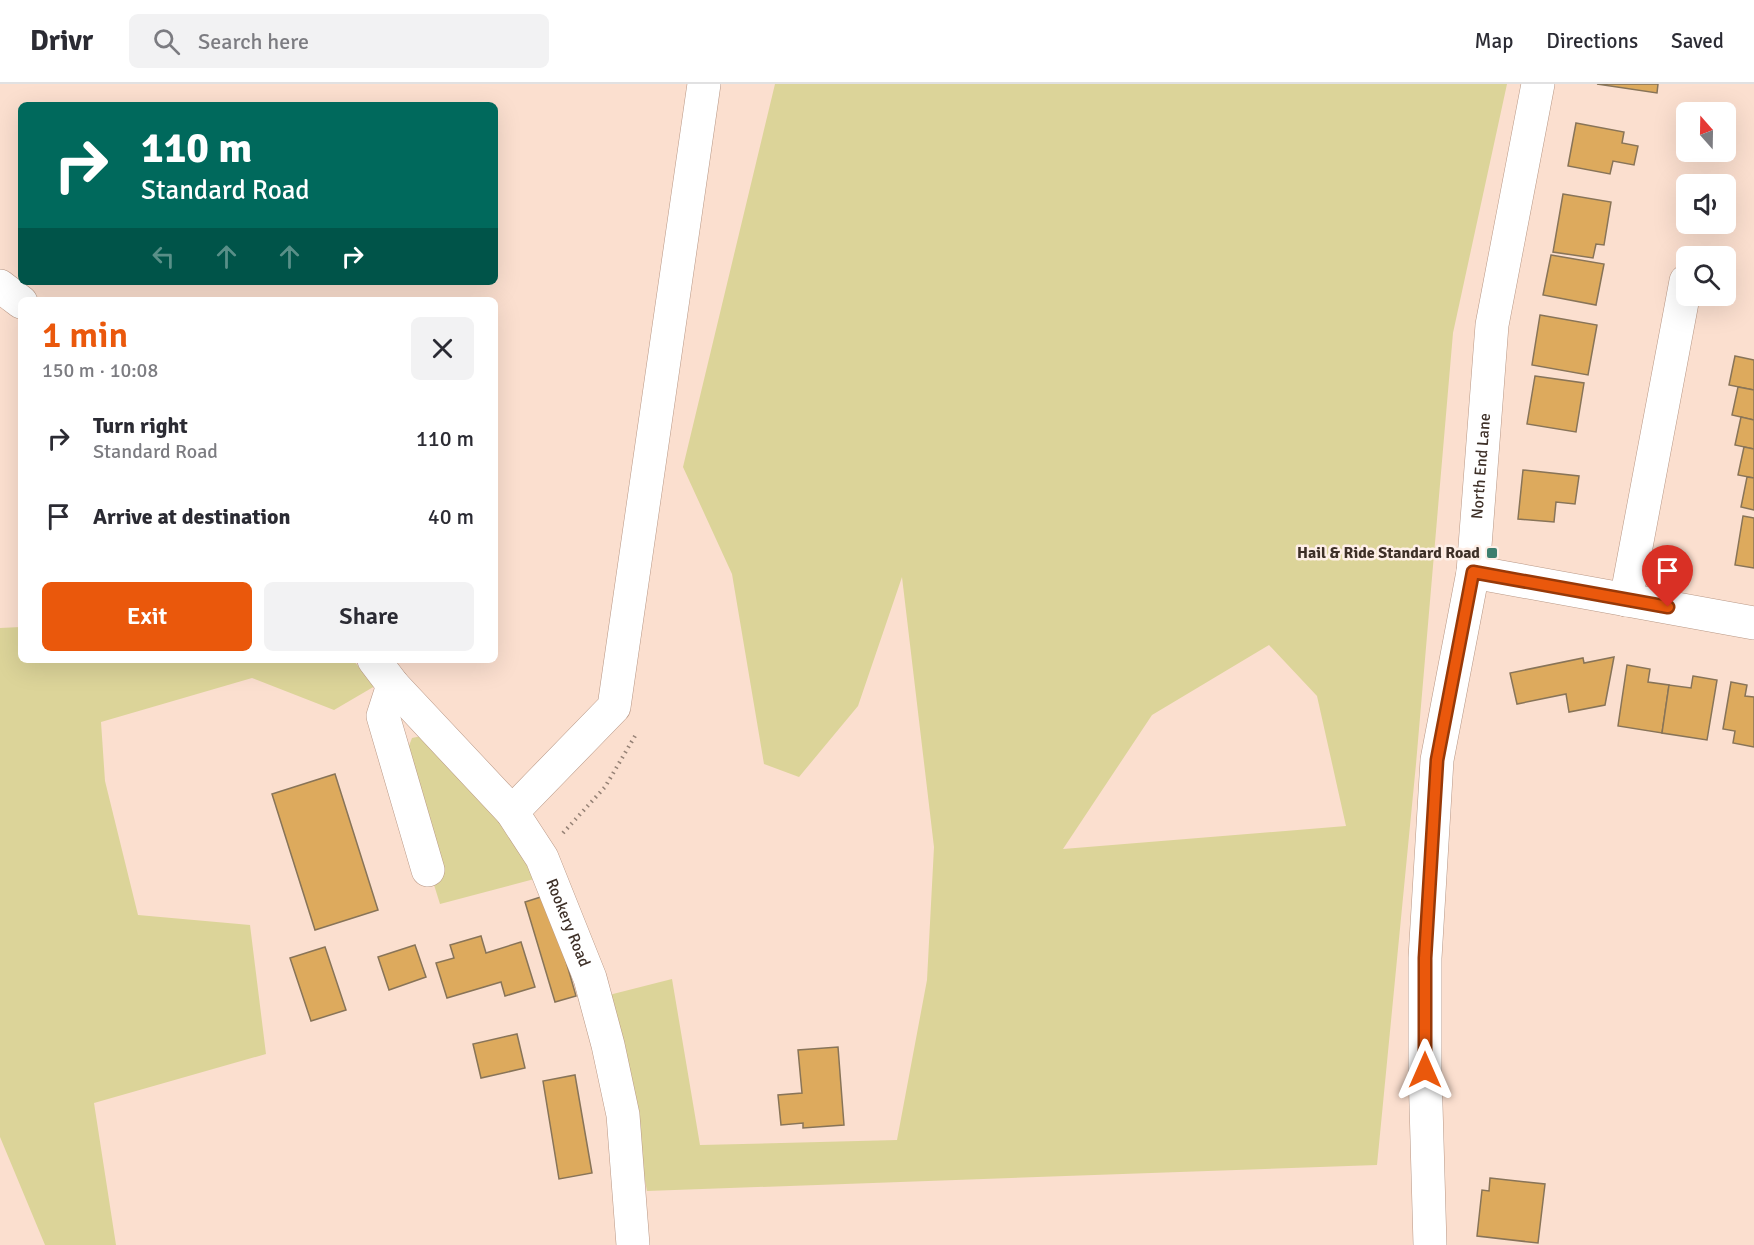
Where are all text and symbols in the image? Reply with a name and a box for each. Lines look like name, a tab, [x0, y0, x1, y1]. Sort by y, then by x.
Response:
search box	[129, 14, 549, 68]
text: Drivr	[30, 24, 93, 58]
icon: search	[150, 25, 183, 58]
text: Search here	[198, 28, 309, 55]
text: Map	[1475, 28, 1513, 54]
text: Directions	[1546, 28, 1638, 54]
text: Saved	[1671, 28, 1724, 54]
north arrow	[1676, 102, 1736, 162]
map controls	[1676, 102, 1736, 306]
text: 110 m	[141, 123, 252, 174]
icon: right	[42, 126, 120, 204]
text: Standard Road	[141, 174, 310, 207]
button: sound	[1676, 174, 1736, 234]
icon: left	[147, 240, 180, 273]
icon: ahead	[210, 240, 243, 273]
icon: ahead	[273, 240, 306, 273]
icon: right	[336, 240, 369, 273]
button: search	[1676, 246, 1736, 306]
text: 1 min	[42, 313, 128, 358]
button: close	[411, 317, 474, 380]
text: 150 m · 10:08	[42, 358, 158, 383]
text: Turn right	[93, 412, 188, 439]
street label: North End Lane	[1467, 412, 1495, 520]
icon: right	[42, 422, 75, 455]
text: 110 m	[416, 425, 474, 452]
text: Standard Road	[93, 439, 218, 464]
icon: arrive	[42, 500, 75, 533]
text: Arrive at destination	[93, 503, 290, 530]
text: 40 m	[428, 503, 474, 530]
place label: Hail & Ride Standard Road	[1297, 543, 1480, 563]
pin	[1642, 545, 1693, 607]
marker: Hail & Ride Standard Road	[1485, 546, 1499, 560]
icon: arrive	[1651, 554, 1684, 587]
button: Exit	[42, 582, 252, 651]
button: Share	[264, 582, 474, 651]
street label: Rookery Road	[541, 876, 594, 970]
position arrow	[1393, 1038, 1457, 1102]

